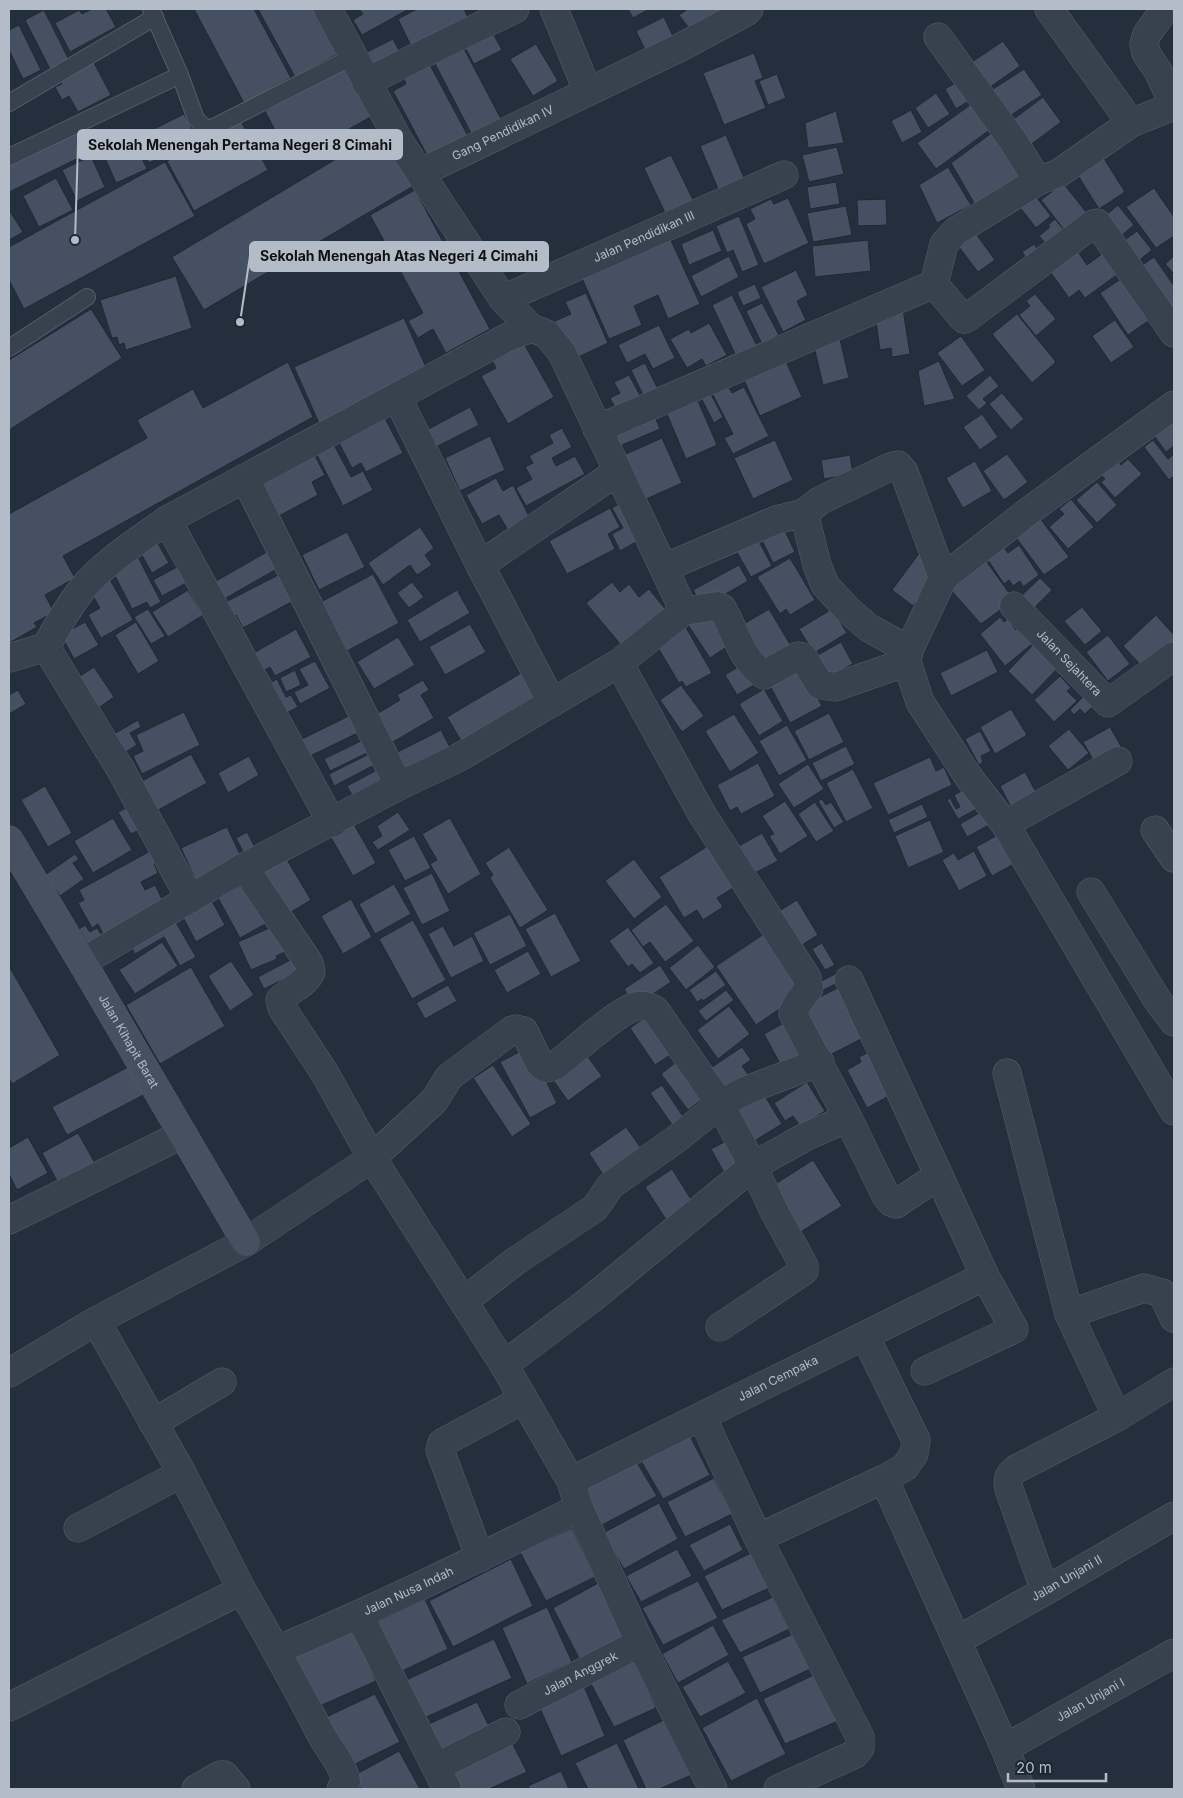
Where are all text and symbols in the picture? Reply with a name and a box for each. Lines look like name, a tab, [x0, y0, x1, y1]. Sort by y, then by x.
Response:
street label: Gang Pendidikan IV	[449, 102, 556, 163]
callout: Sekolah Menengah Pertama Negeri 8 Cimahi	[78, 130, 402, 159]
text: Sekolah Menengah Pertama Negeri 8 Cimahi	[88, 136, 392, 153]
street label: Jalan Pendidikan III	[591, 207, 697, 265]
callout: Sekolah Menengah Atas Negeri 4 Cimahi	[250, 242, 548, 271]
text: Sekolah Menengah Atas Negeri 4 Cimahi	[260, 247, 538, 264]
street label: Jalan Sejahtera	[1034, 626, 1105, 699]
street label: Jalan Kihapit Barat	[96, 991, 162, 1091]
street label: Jalan Cempaka	[735, 1352, 820, 1404]
street label: Jalan Unjani II	[1028, 1552, 1105, 1604]
street label: Jalan Nusa Indah	[361, 1563, 456, 1618]
street label: Jalan Anggrek	[540, 1648, 620, 1698]
street label: Jalan Unjani I	[1053, 1674, 1127, 1725]
scale bar	[1008, 1750, 1106, 1782]
text: 20 m	[1016, 1758, 1052, 1777]

